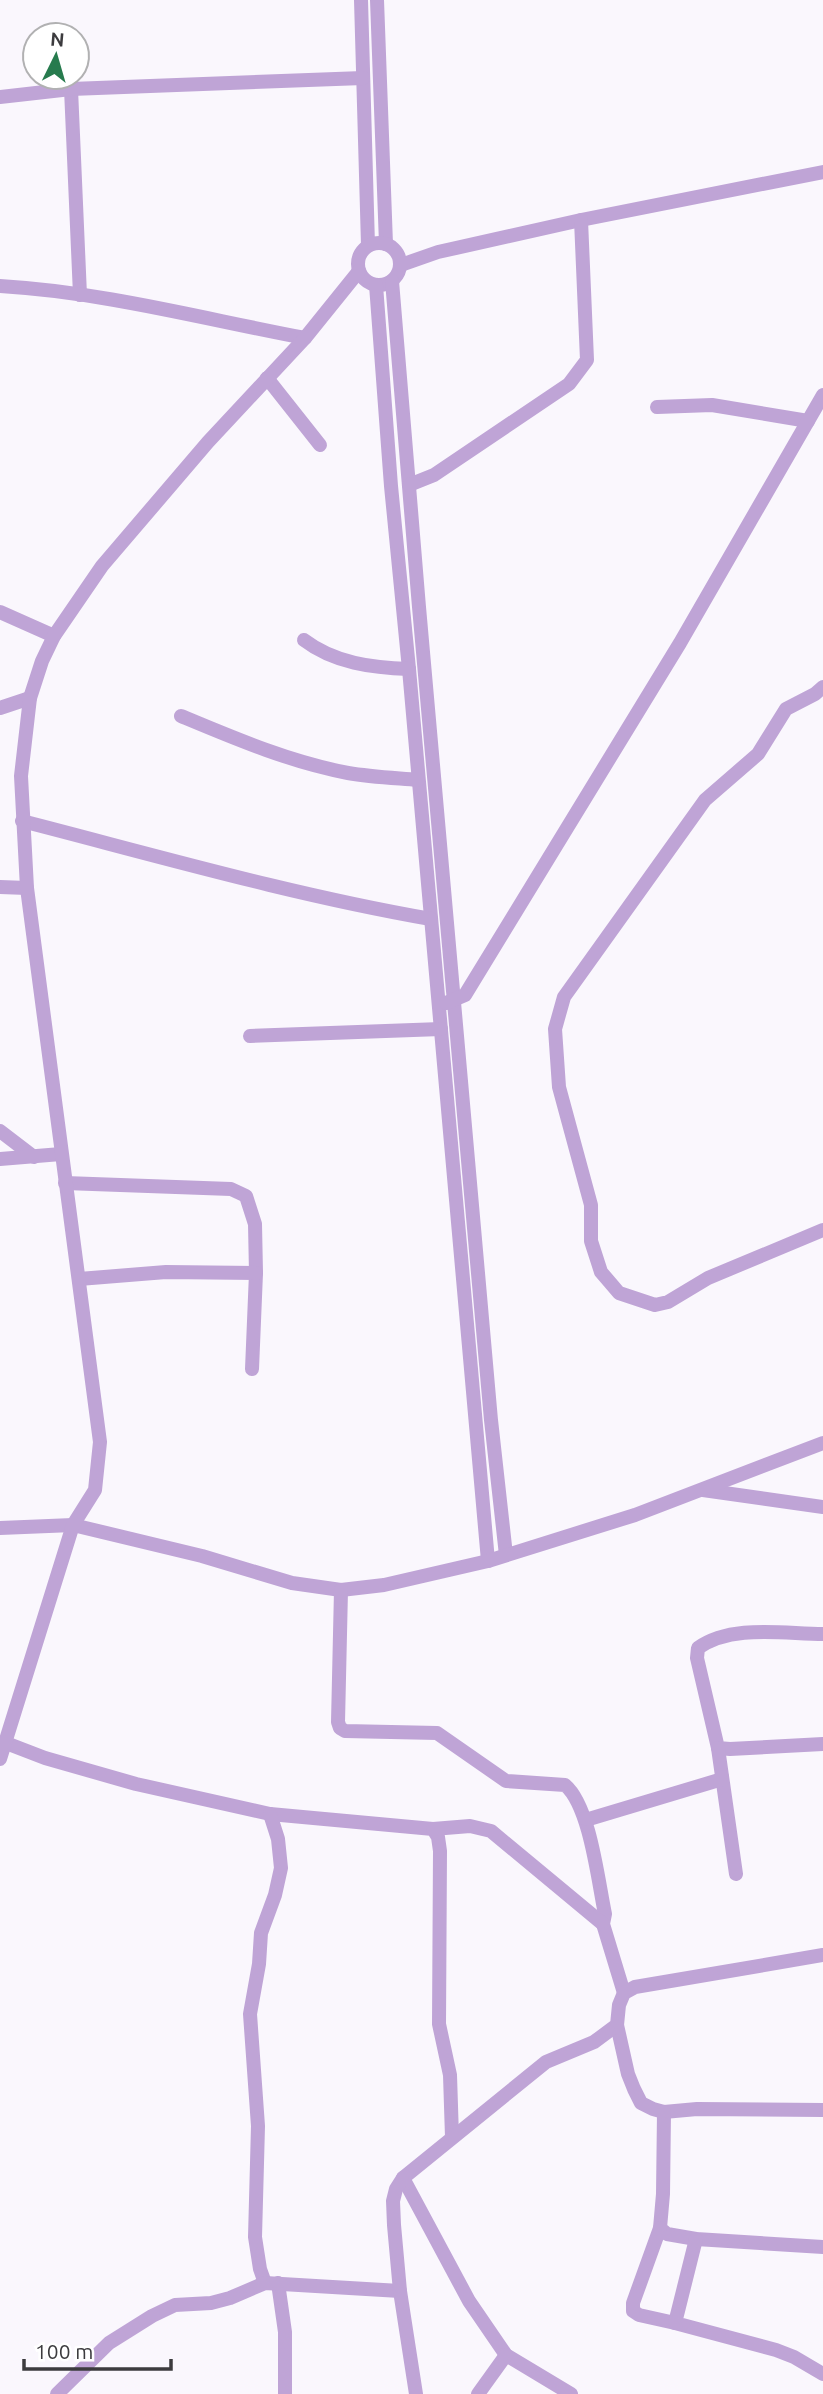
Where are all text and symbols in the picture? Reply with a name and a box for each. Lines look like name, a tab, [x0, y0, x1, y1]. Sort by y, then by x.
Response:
north arrow	[21, 21, 91, 91]
text: N	[49, 27, 66, 51]
scale bar	[24, 2328, 172, 2372]
text: 100 m	[35, 2339, 93, 2363]

